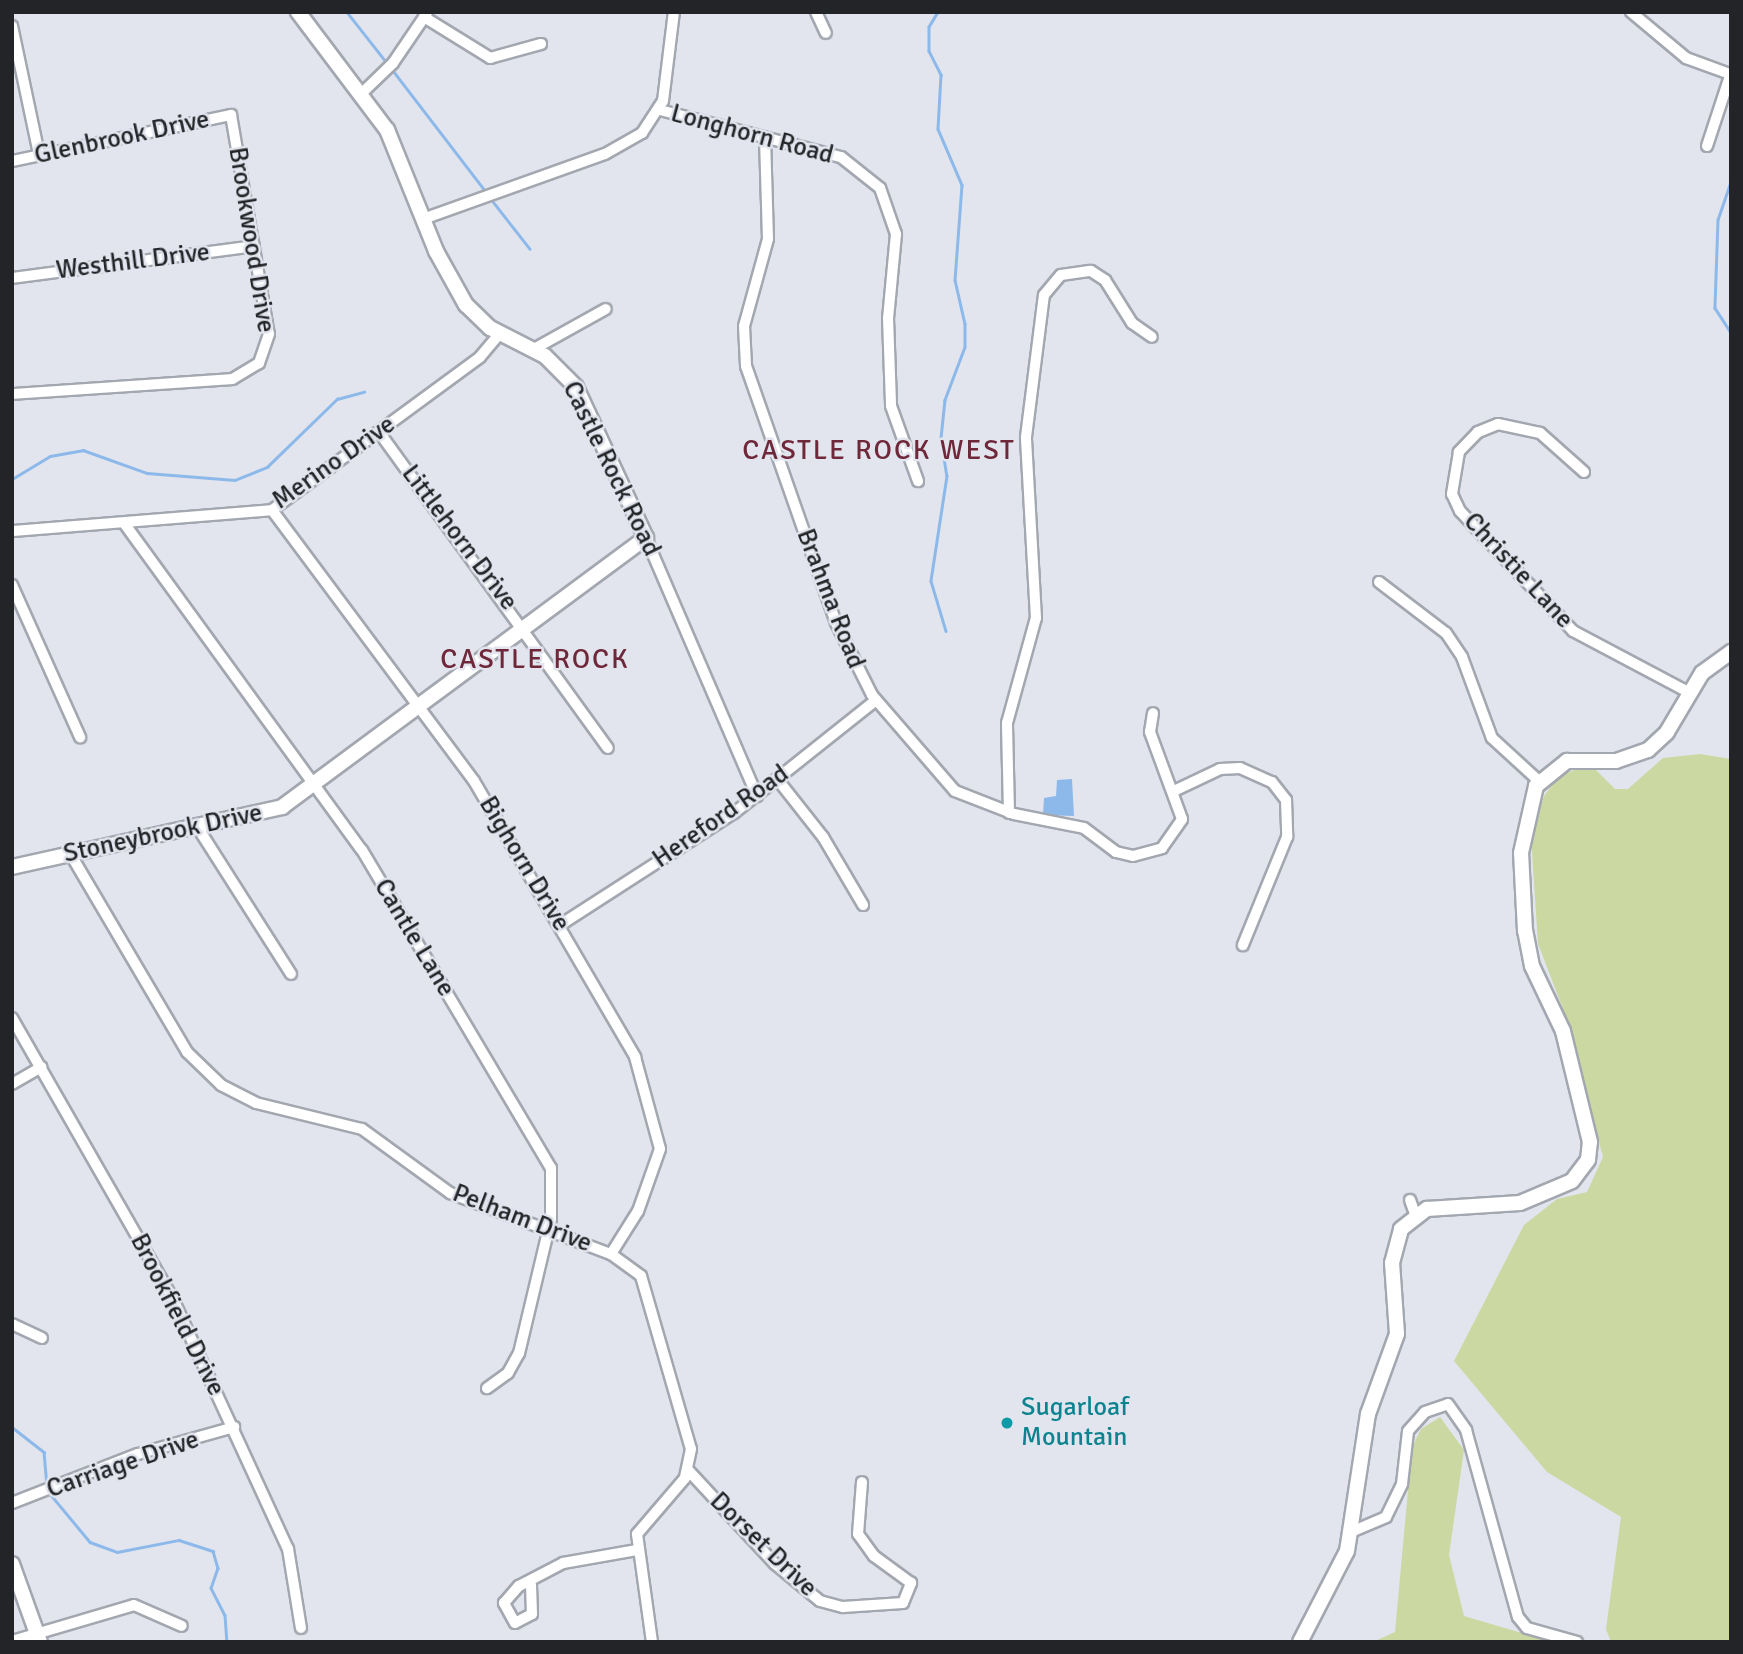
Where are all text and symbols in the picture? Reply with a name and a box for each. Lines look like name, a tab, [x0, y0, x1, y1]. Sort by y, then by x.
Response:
street label: Longhorn Road	[667, 98, 837, 172]
street label: Glenbrook Drive	[32, 104, 212, 172]
street label: Brookwood Drive	[221, 145, 281, 335]
street label: Westhill Drive	[54, 237, 212, 287]
street label: Castle Rock Road	[555, 376, 667, 562]
street label: Merino Drive	[267, 409, 401, 517]
district label: CASTLE ROCK WEST	[744, 433, 1014, 467]
street label: Littlehorn Drive	[394, 459, 524, 617]
street label: Christie Lane	[1456, 507, 1580, 635]
street label: Brahma Road	[789, 525, 871, 673]
district label: CASTLE ROCK	[442, 642, 628, 676]
street label: Hereford Road	[647, 759, 795, 875]
street label: Bighorn Drive	[472, 791, 576, 937]
street label: Stoneybrook Drive	[61, 798, 265, 870]
street label: Cantle Lane	[367, 873, 461, 1003]
street label: Pelham Drive	[448, 1178, 596, 1260]
street label: Brookfield Drive	[123, 1229, 231, 1401]
place label: Sugarloaf Mountain	[1021, 1392, 1129, 1454]
marker: Sugarloaf Mountain	[999, 1415, 1015, 1431]
street label: Carriage Drive	[43, 1424, 203, 1506]
street label: Dorset Drive	[703, 1486, 823, 1604]

